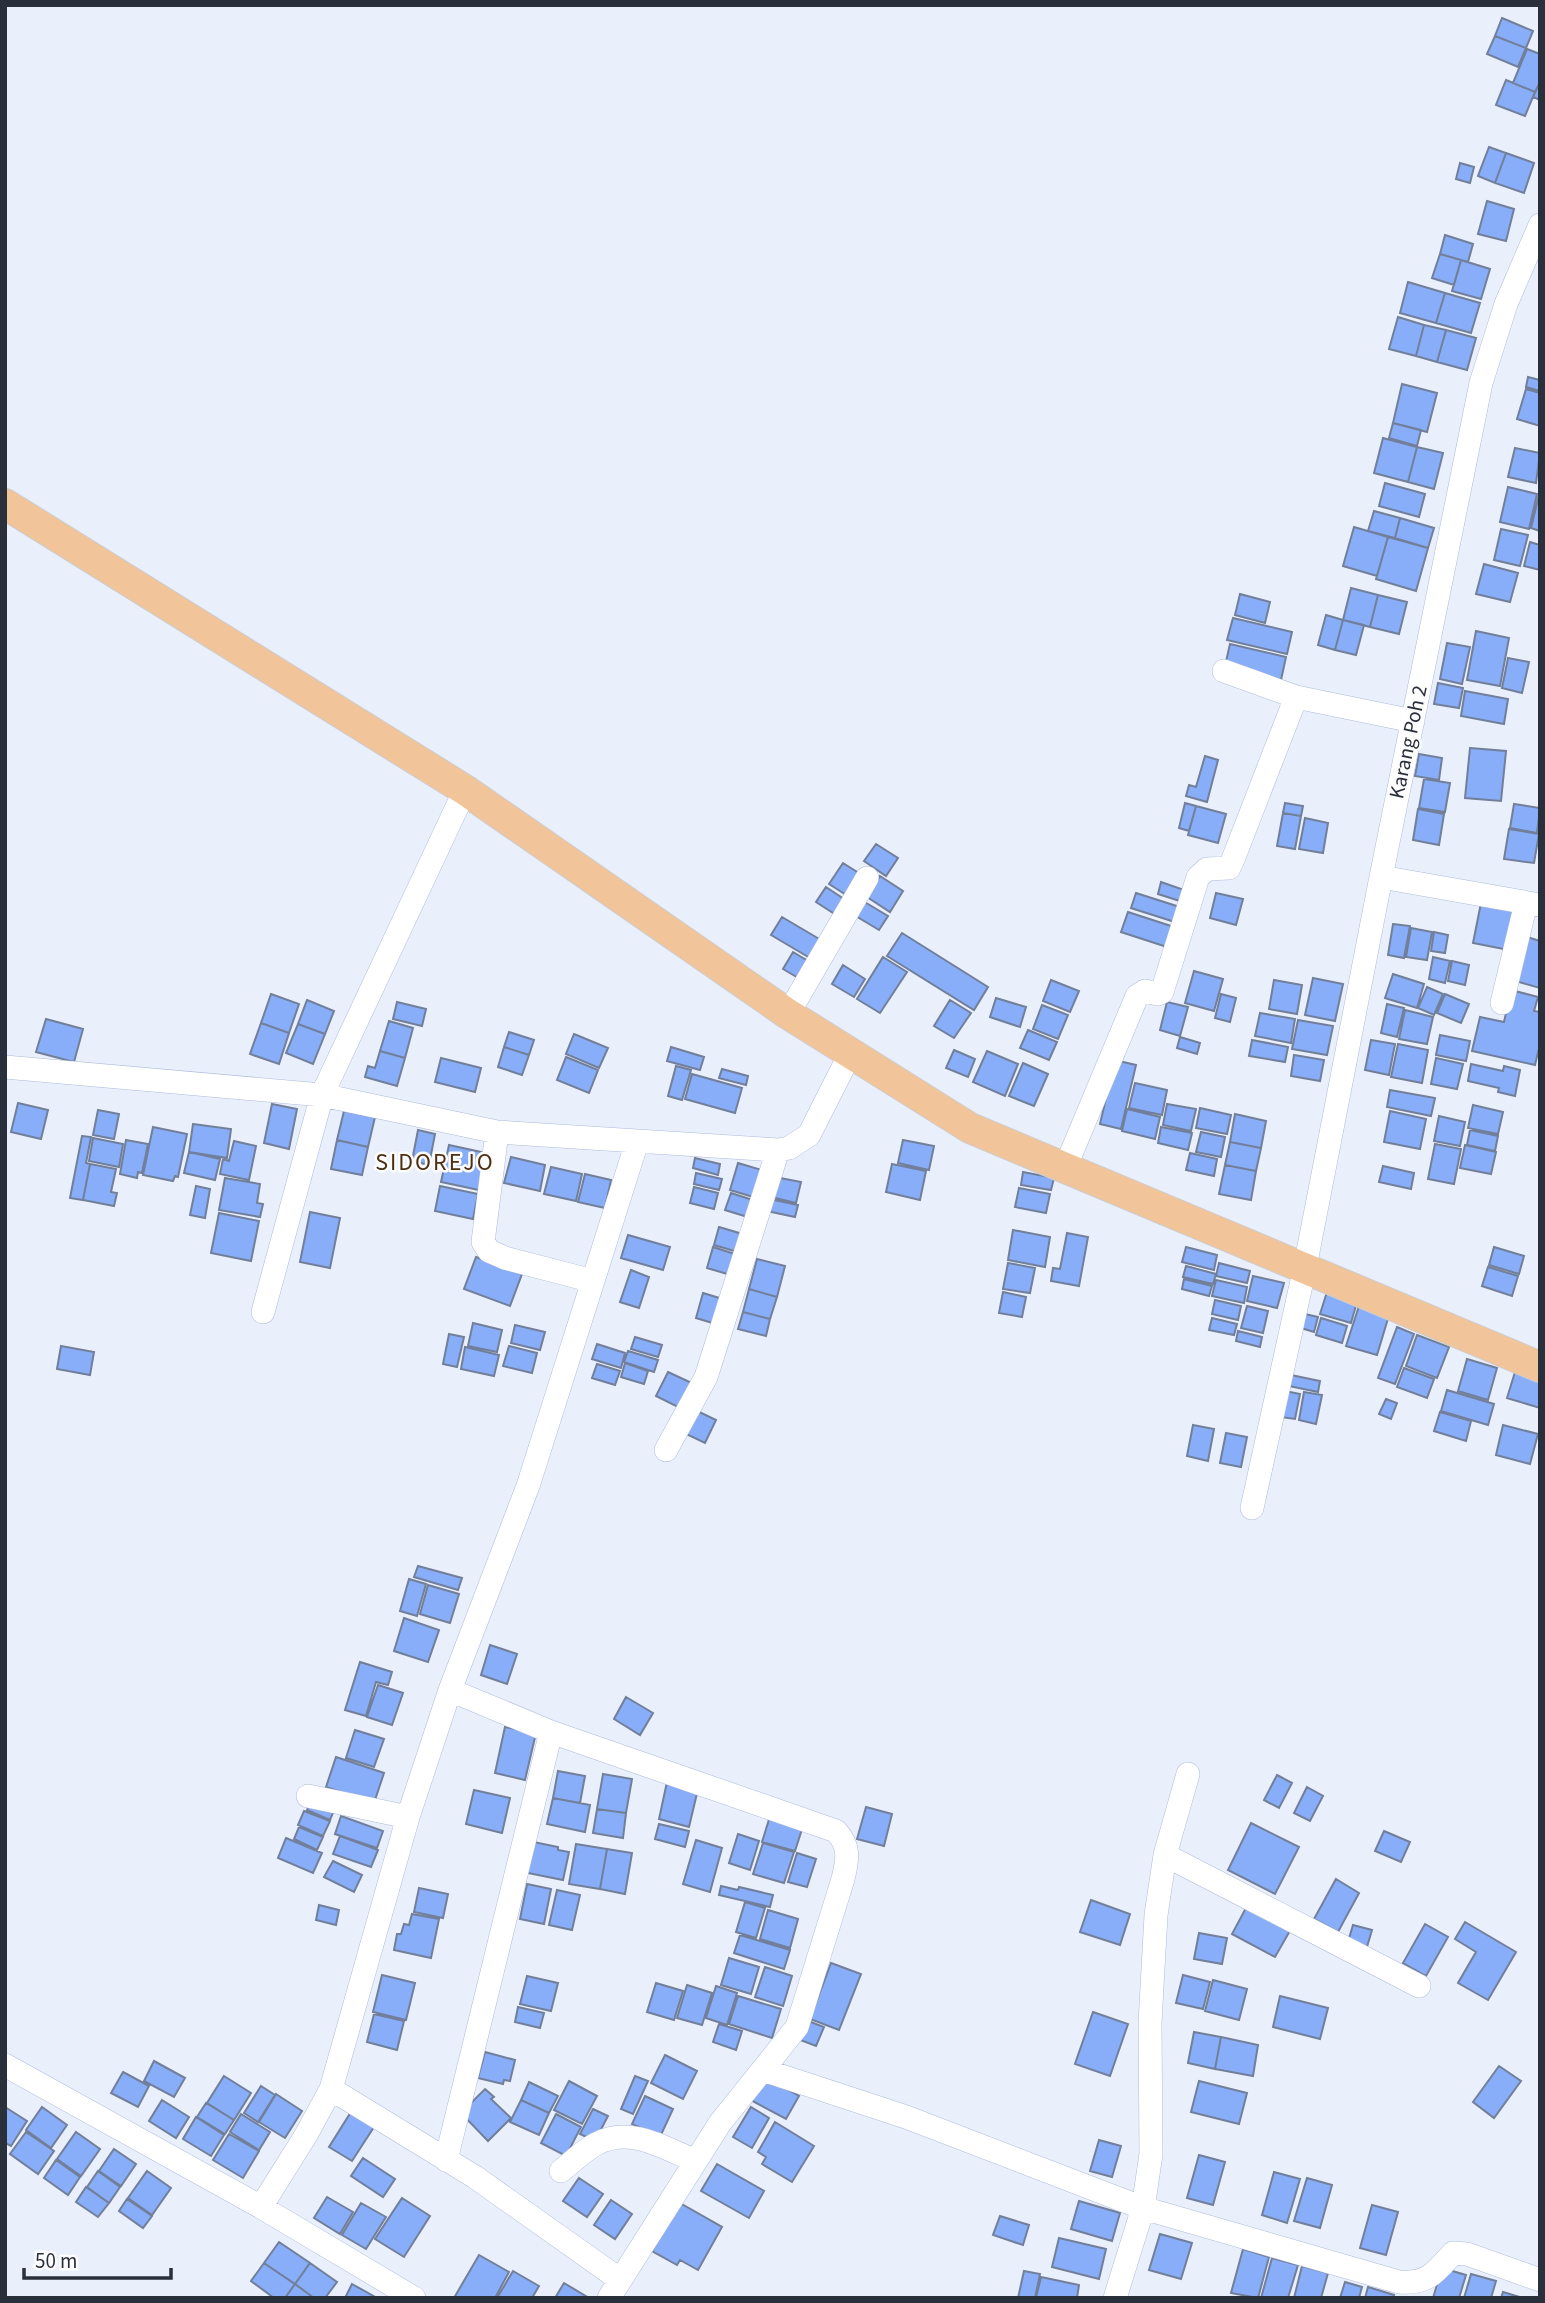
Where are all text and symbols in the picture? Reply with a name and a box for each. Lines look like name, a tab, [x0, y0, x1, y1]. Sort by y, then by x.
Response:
street label: Karang Poh 2	[1381, 683, 1435, 801]
district label: SIDOREJO	[375, 1145, 495, 1180]
scale bar	[24, 2236, 172, 2280]
text: 50 m	[35, 2246, 77, 2276]

